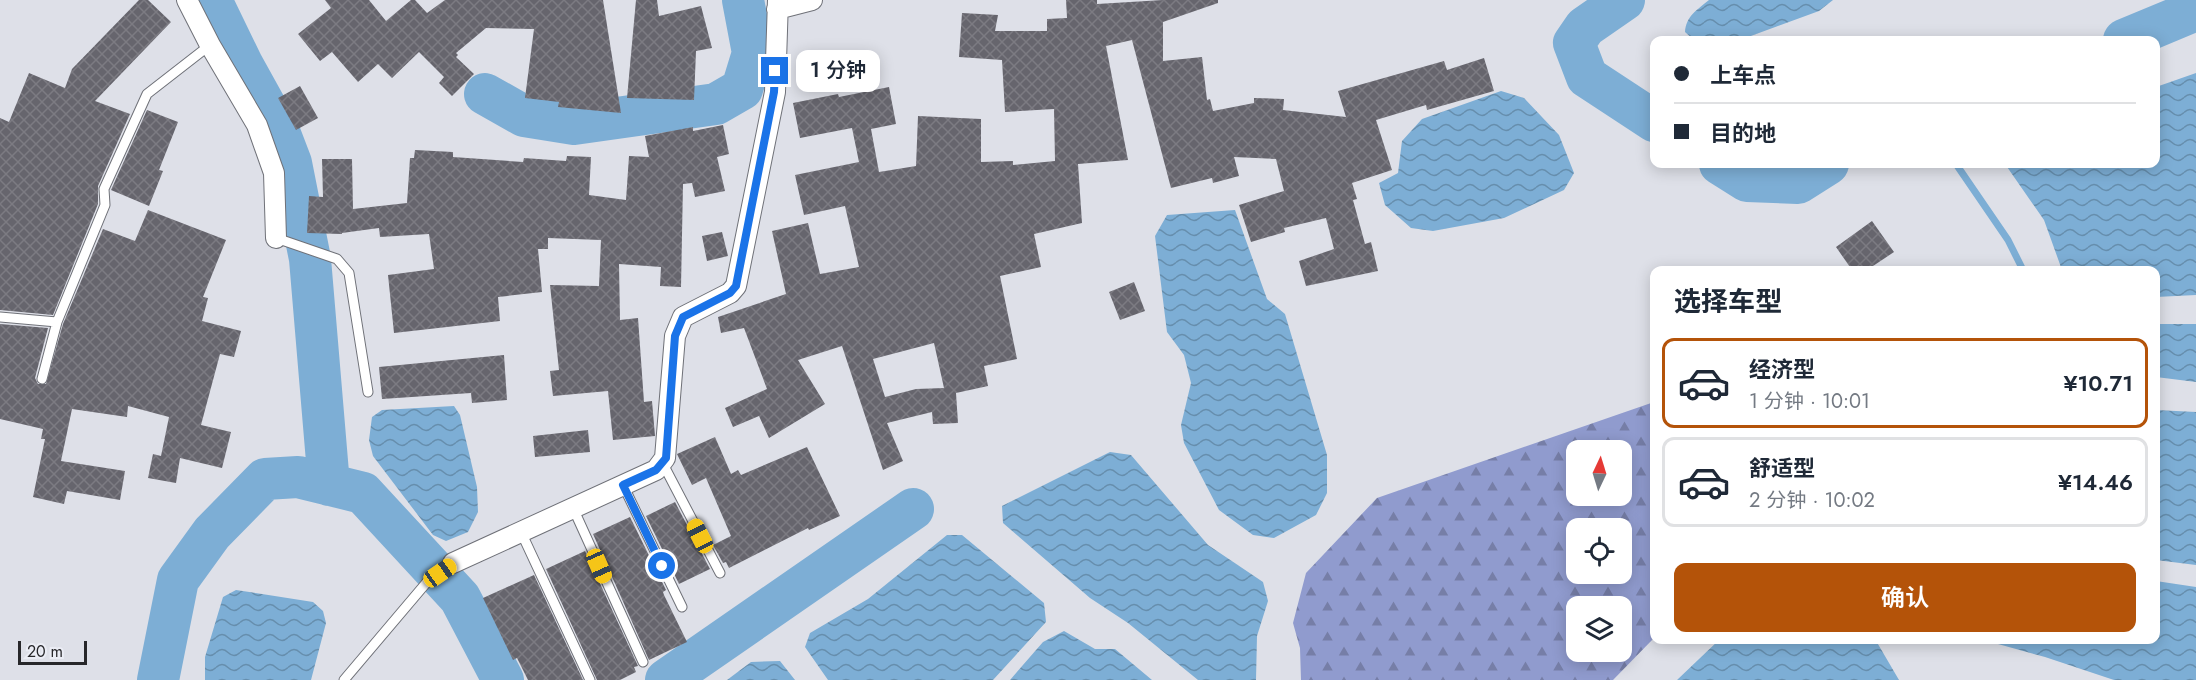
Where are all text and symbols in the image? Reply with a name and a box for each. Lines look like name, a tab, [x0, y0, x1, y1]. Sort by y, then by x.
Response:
callout: 1 分钟	[796, 50, 880, 92]
text: 1 分钟	[810, 56, 866, 85]
route end	[761, 57, 788, 84]
text: 上车点	[1710, 59, 1776, 91]
text: 目的地	[1710, 117, 1776, 149]
text: 选择车型	[1674, 282, 1782, 321]
text: 经济型	[1749, 353, 1815, 385]
icon: car	[1677, 356, 1731, 410]
text: ¥10.71	[2063, 367, 2133, 399]
text: 1 分钟 · 10:01	[1749, 387, 1870, 416]
north arrow	[1566, 440, 1632, 506]
map controls	[1566, 440, 1632, 662]
text: 舒适型	[1749, 452, 1815, 484]
icon: car	[1677, 455, 1731, 509]
text: ¥14.46	[2058, 466, 2133, 498]
text: 2 分钟 · 10:02	[1749, 486, 1875, 515]
car	[684, 516, 716, 556]
button: locate	[1566, 518, 1632, 584]
car	[583, 546, 615, 586]
route start	[648, 552, 675, 579]
car	[420, 555, 460, 591]
button: 确认	[1674, 563, 2136, 632]
button: layers	[1566, 596, 1632, 662]
scale bar	[18, 638, 87, 666]
text: 20 m	[27, 640, 63, 663]

